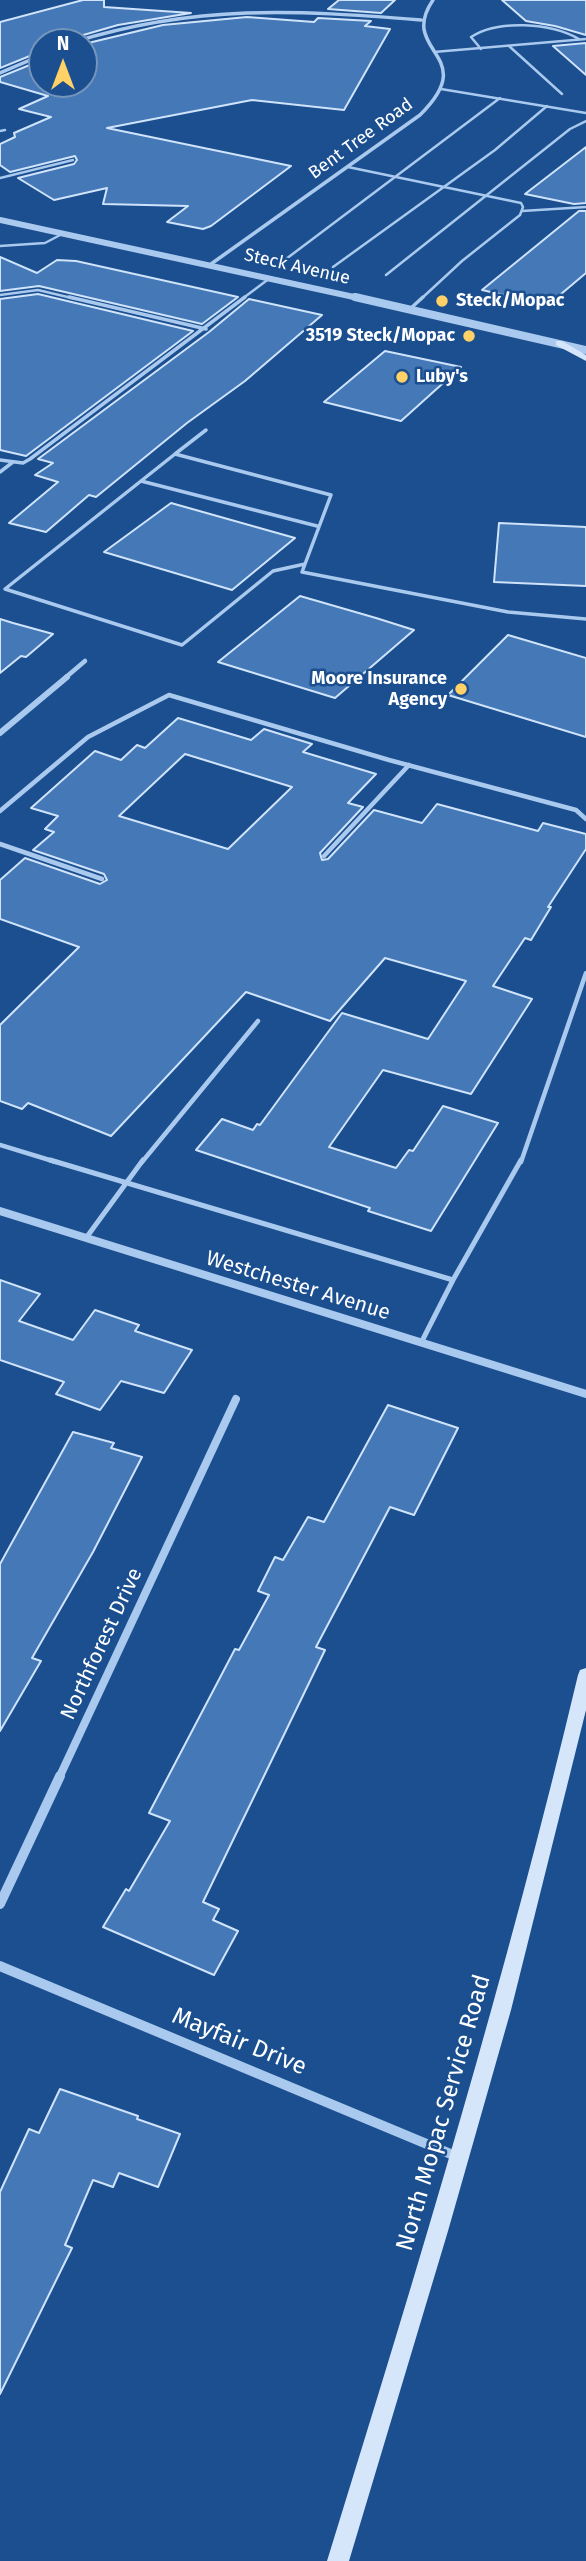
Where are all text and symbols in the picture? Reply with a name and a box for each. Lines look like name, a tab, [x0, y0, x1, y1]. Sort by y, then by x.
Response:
north arrow	[28, 28, 98, 98]
text: N	[57, 32, 69, 55]
street label: Bent Tree Road	[305, 94, 417, 184]
street label: Steck Avenue	[242, 244, 352, 290]
place label: Steck/Mopac	[456, 290, 564, 312]
marker: Steck/Mopac	[434, 293, 450, 309]
place label: 3519 Steck/Mopac	[306, 325, 455, 347]
marker: 3519 Steck/Mopac	[461, 328, 477, 344]
place label: Luby's	[416, 366, 468, 388]
marker: Luby's	[394, 369, 410, 385]
place label: Moore Insurance Agency	[311, 668, 447, 710]
marker: Moore Insurance Agency	[453, 681, 469, 697]
street label: Westchester Avenue	[203, 1246, 393, 1326]
street label: Northforest Drive	[56, 1564, 148, 1724]
street label: North Mopac Service Road	[391, 1972, 497, 2254]
street label: Mayfair Drive	[168, 2002, 310, 2082]

